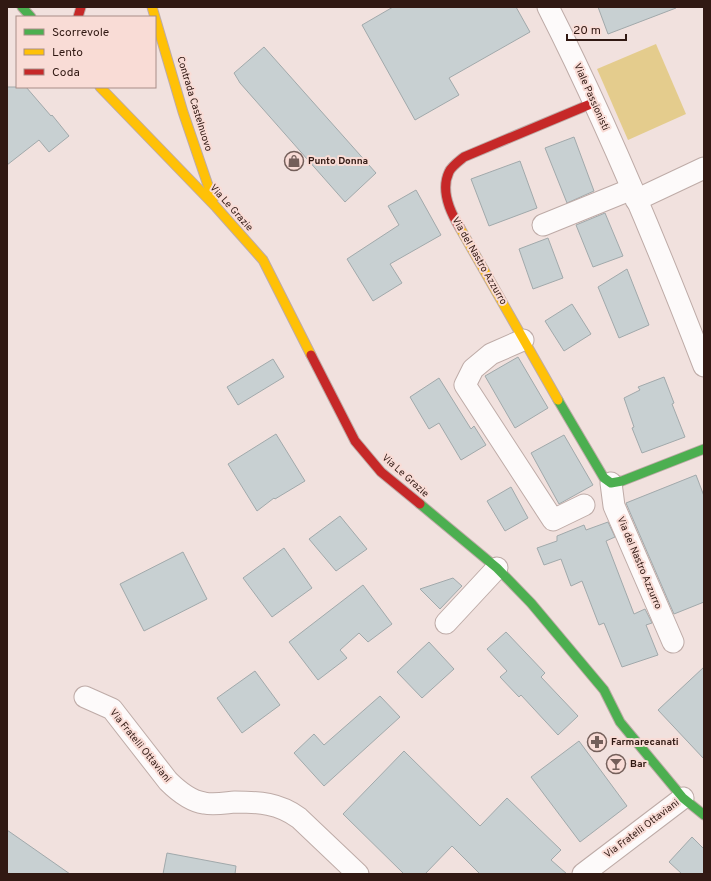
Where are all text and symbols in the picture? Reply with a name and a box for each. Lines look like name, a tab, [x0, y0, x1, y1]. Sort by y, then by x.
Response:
legend	[16, 16, 156, 88]
scale bar	[567, 16, 626, 42]
text: 20 m	[573, 23, 601, 39]
text: Scorrevole	[52, 25, 109, 41]
text: Lento	[52, 45, 83, 61]
street label: Contrada Castelnuovo	[173, 55, 215, 153]
street label: Viale Passionisti	[570, 61, 612, 133]
text: Coda	[52, 65, 80, 81]
shop icon: Punto Donna	[283, 150, 305, 172]
place label: Punto Donna	[308, 155, 368, 168]
street label: Via Le Grazie	[206, 182, 256, 234]
street label: Via del Nastro Azzurro	[448, 215, 510, 308]
street label: Via Le Grazie	[379, 451, 431, 501]
street label: Via del Nastro Azzurro	[614, 515, 665, 612]
street label: Via Fratelli Ottaviani	[106, 707, 174, 785]
pharmacy icon: Farmarecanati	[586, 731, 608, 753]
place label: Farmarecanati	[611, 736, 679, 749]
bar icon: Bar	[605, 753, 627, 775]
place label: Bar	[630, 758, 648, 771]
street label: Via Fratelli Ottaviani	[602, 797, 682, 861]

